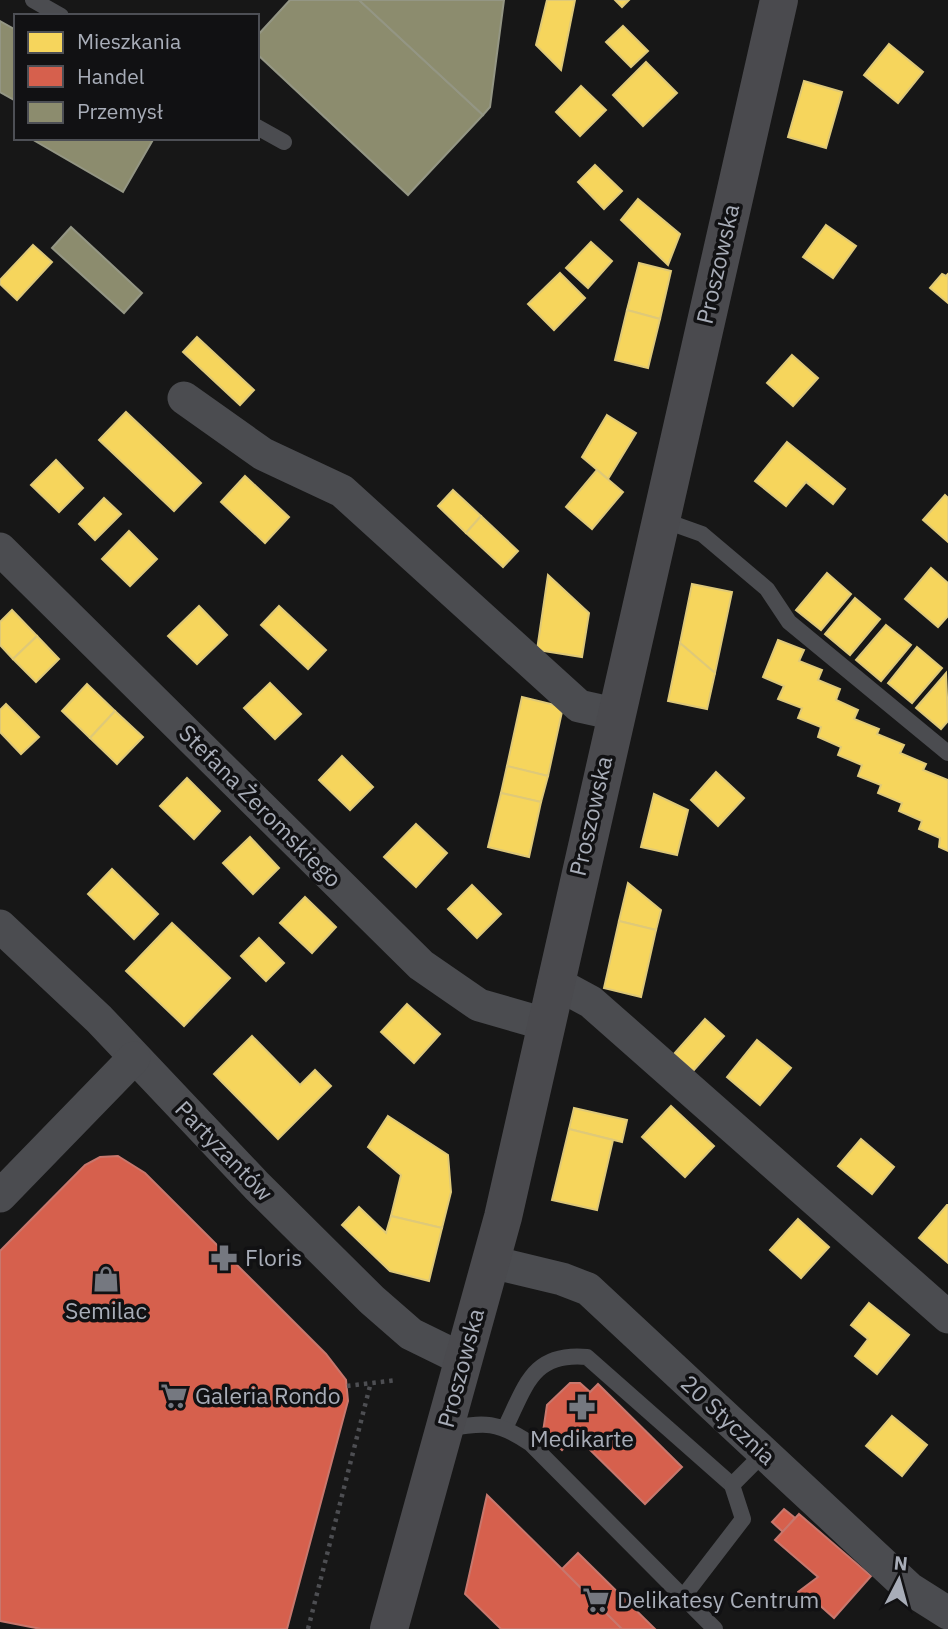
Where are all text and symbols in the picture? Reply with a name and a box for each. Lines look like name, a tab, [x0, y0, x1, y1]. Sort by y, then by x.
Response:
legend	[14, 14, 259, 140]
text: Mieszkania	[77, 27, 181, 55]
text: Handel	[77, 62, 145, 90]
text: Przemysł	[77, 97, 163, 125]
street label: Proszowska	[689, 201, 745, 327]
street label: Stefana Żeromskiego	[173, 718, 348, 893]
street label: Proszowska	[562, 753, 618, 879]
street label: Partyzantów	[169, 1094, 280, 1207]
place label: Floris	[245, 1242, 302, 1272]
pharmacy icon: Floris	[209, 1243, 239, 1273]
shop icon: Semilac	[91, 1264, 121, 1294]
place label: Semilac	[65, 1295, 147, 1325]
street label: Proszowska	[430, 1305, 490, 1431]
street label: 20 Stycznia	[675, 1368, 782, 1471]
place label: Galeria Rondo	[195, 1380, 341, 1410]
supermarket icon: Galeria Rondo	[159, 1381, 189, 1411]
pharmacy icon: Medikarte	[567, 1392, 597, 1422]
place label: Medikarte	[530, 1423, 634, 1453]
north arrow	[864, 1545, 934, 1615]
text: N	[893, 1550, 909, 1576]
place label: Delikatesy Centrum	[617, 1584, 819, 1614]
supermarket icon: Delikatesy Centrum	[581, 1585, 611, 1615]

